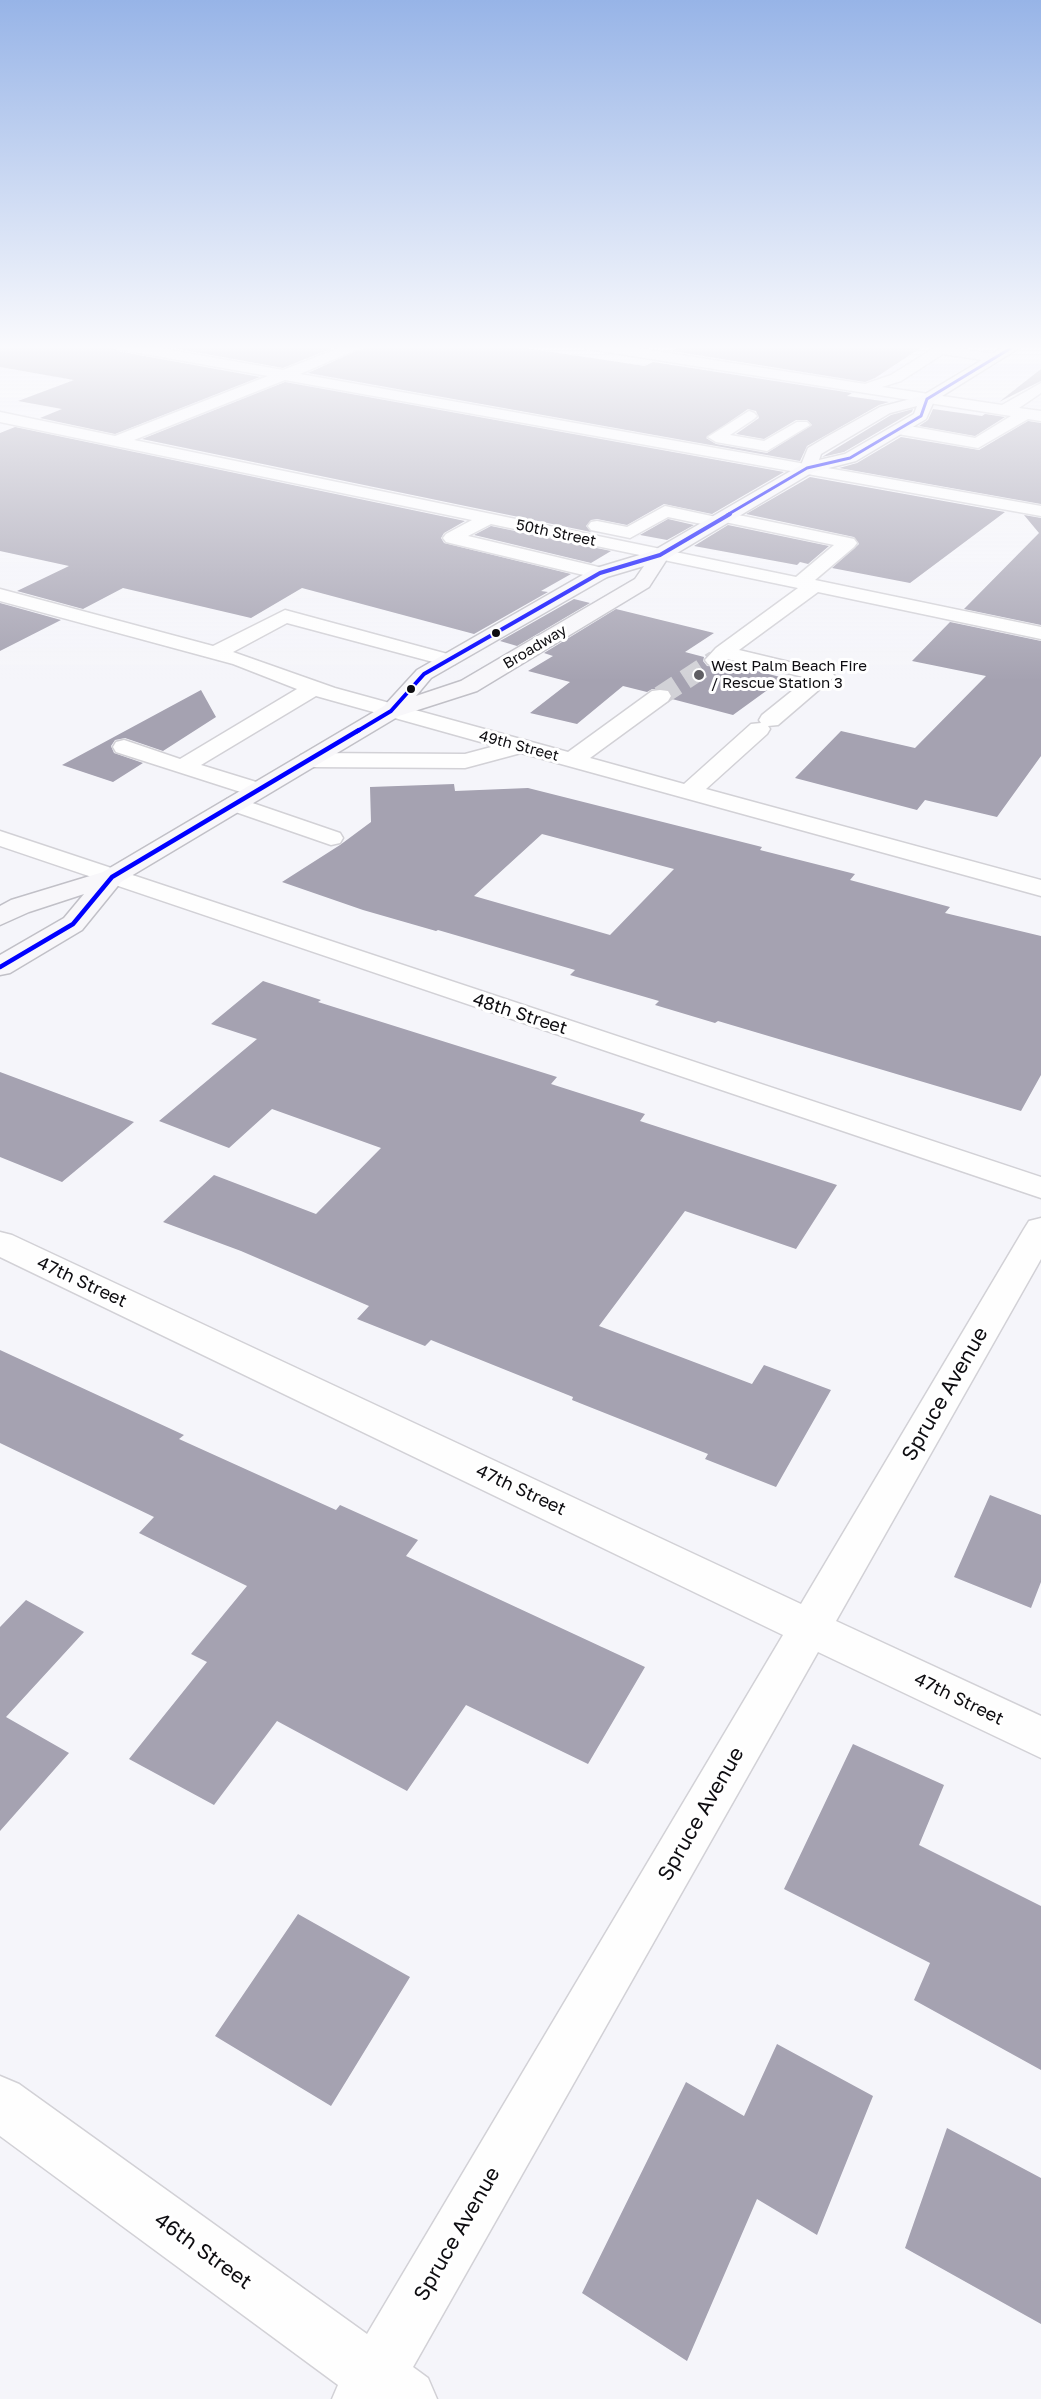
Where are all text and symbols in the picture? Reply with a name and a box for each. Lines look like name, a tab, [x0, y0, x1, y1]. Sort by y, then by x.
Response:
street label: 50th Street	[514, 516, 598, 550]
street label: Broadway	[500, 621, 570, 673]
unlabelled marker	[490, 627, 502, 639]
place label: West Palm Beach Fire / Rescue Station 3	[711, 657, 867, 692]
marker: West Palm Beach Fire / Rescue Station 3	[692, 668, 706, 682]
unlabelled marker	[405, 683, 417, 695]
street label: 49th Street	[477, 727, 561, 765]
street label: 48th Street	[470, 989, 570, 1039]
street label: 47th Street	[34, 1252, 130, 1312]
street label: Spruce Avenue	[897, 1323, 993, 1465]
street label: 47th Street	[473, 1460, 569, 1520]
street label: 47th Street	[911, 1668, 1007, 1730]
street label: Spruce Avenue	[653, 1743, 749, 1885]
street label: Spruce Avenue	[409, 2163, 505, 2305]
street label: 46th Street	[149, 2207, 257, 2295]

